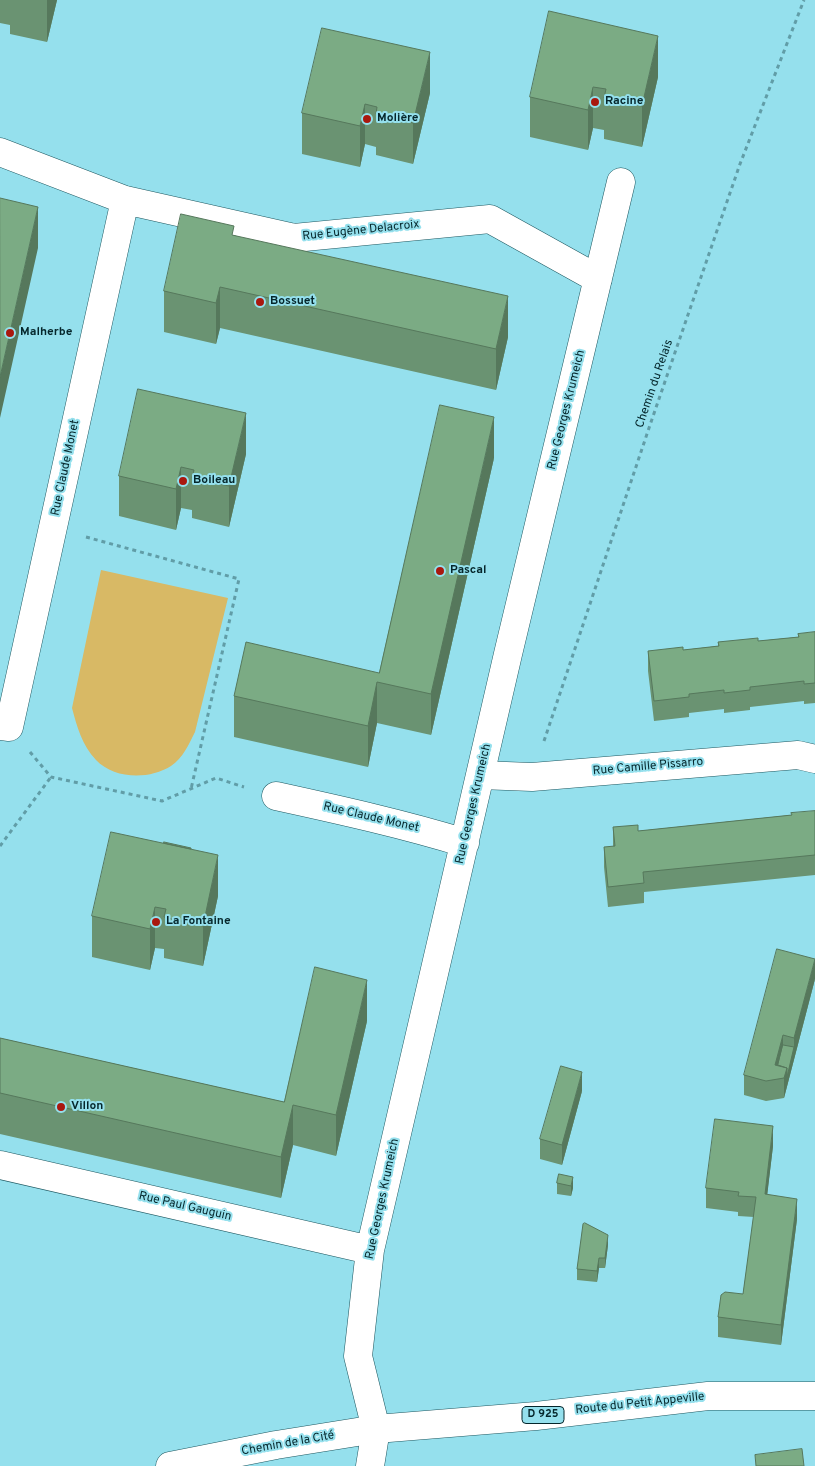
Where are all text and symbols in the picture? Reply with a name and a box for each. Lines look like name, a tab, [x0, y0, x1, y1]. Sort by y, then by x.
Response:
place label: Racine	[605, 95, 643, 109]
marker: Racine	[589, 96, 601, 108]
place label: Molière	[377, 112, 418, 126]
marker: Molière	[361, 113, 373, 125]
street label: Rue Eugène Delacroix	[302, 218, 420, 244]
place label: Bossuet	[270, 295, 315, 309]
marker: Bossuet	[254, 296, 266, 308]
place label: Malherbe	[20, 326, 72, 340]
marker: Malherbe	[4, 327, 16, 339]
street label: Chemin du Relais	[633, 338, 677, 430]
street label: Rue Georges Krumeich	[545, 349, 589, 471]
street label: Rue Claude Monet	[49, 419, 83, 517]
place label: Boileau	[193, 474, 235, 488]
marker: Boileau	[177, 475, 189, 487]
place label: Pascal	[450, 564, 486, 578]
marker: Pascal	[434, 565, 446, 577]
street label: Rue Georges Krumeich	[453, 742, 495, 866]
street label: Rue Camille Pissarro	[592, 755, 704, 779]
street label: Rue Claude Monet	[322, 800, 420, 836]
place label: La Fontaine	[166, 915, 231, 929]
marker: La Fontaine	[150, 916, 162, 928]
place label: Villon	[71, 1100, 103, 1114]
marker: Villon	[55, 1101, 67, 1113]
street label: Rue Georges Krumeich	[363, 1137, 403, 1261]
street label: Rue Paul Gauguin	[137, 1189, 233, 1225]
street label: Route du Petit Appeville	[575, 1390, 705, 1418]
road number: D 925	[522, 1406, 564, 1424]
street label: Chemin de la Cité	[240, 1429, 336, 1459]

